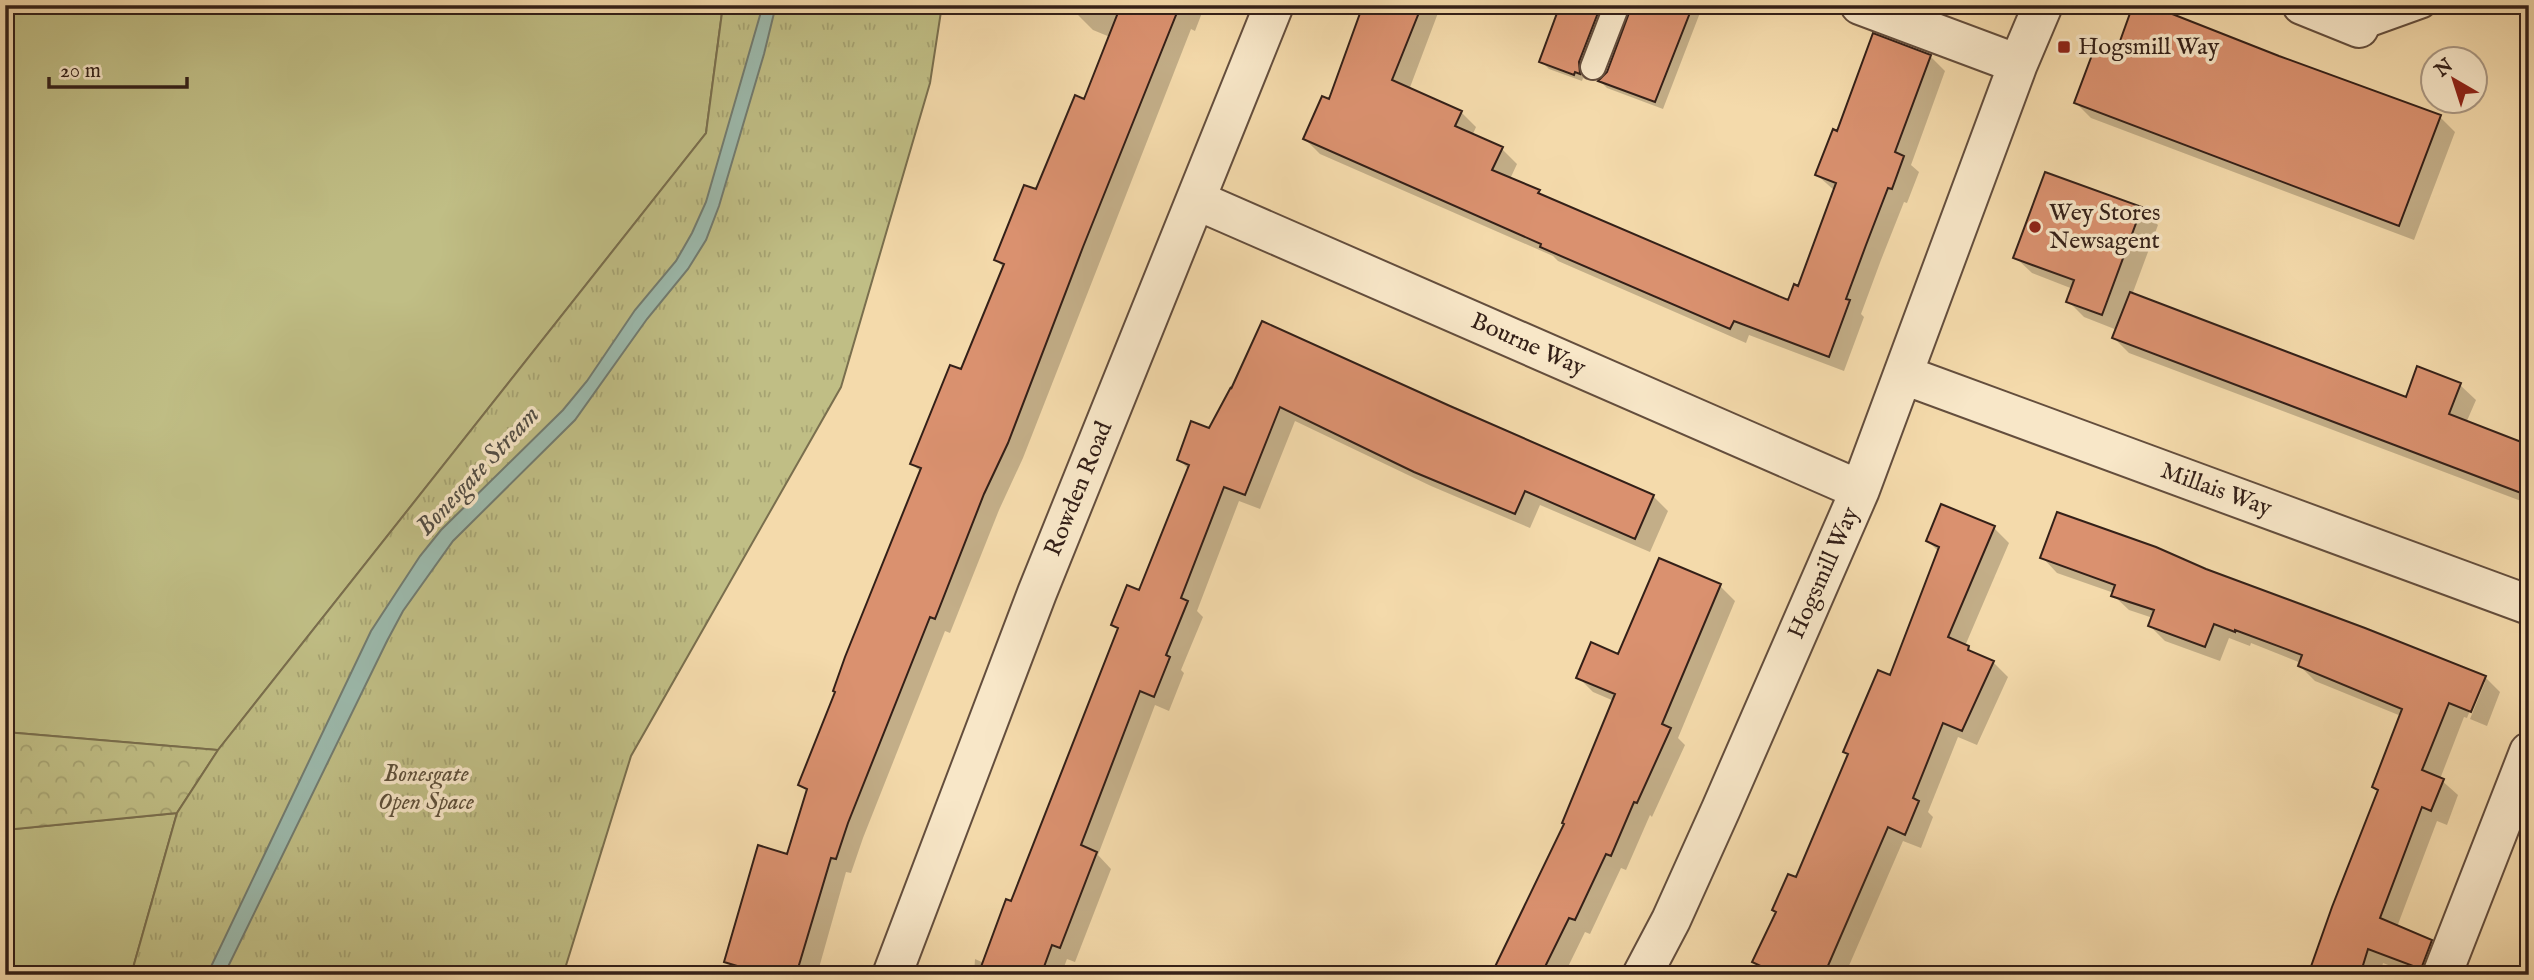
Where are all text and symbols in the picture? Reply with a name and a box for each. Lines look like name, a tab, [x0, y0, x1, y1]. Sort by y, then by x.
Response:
place label: Hogsmill Way	[2078, 32, 2219, 63]
marker: Hogsmill Way	[2056, 39, 2072, 55]
scale bar	[49, 46, 187, 90]
north arrow	[2418, 46, 2488, 116]
text: N	[2430, 53, 2459, 83]
text: 20 m	[60, 58, 101, 85]
place label: Wey Stores Newsagent	[2049, 198, 2160, 257]
marker: Wey Stores Newsagent	[2027, 219, 2043, 235]
street label: Bourne Way	[1466, 306, 1590, 384]
water label: Bonesgate Stream	[409, 399, 548, 544]
street label: Rowden Road	[1038, 417, 1120, 561]
street label: Millais Way	[2156, 456, 2276, 524]
street label: Hogsmill Way	[1781, 502, 1867, 644]
park label: Bonesgate Open Space	[378, 759, 474, 818]

